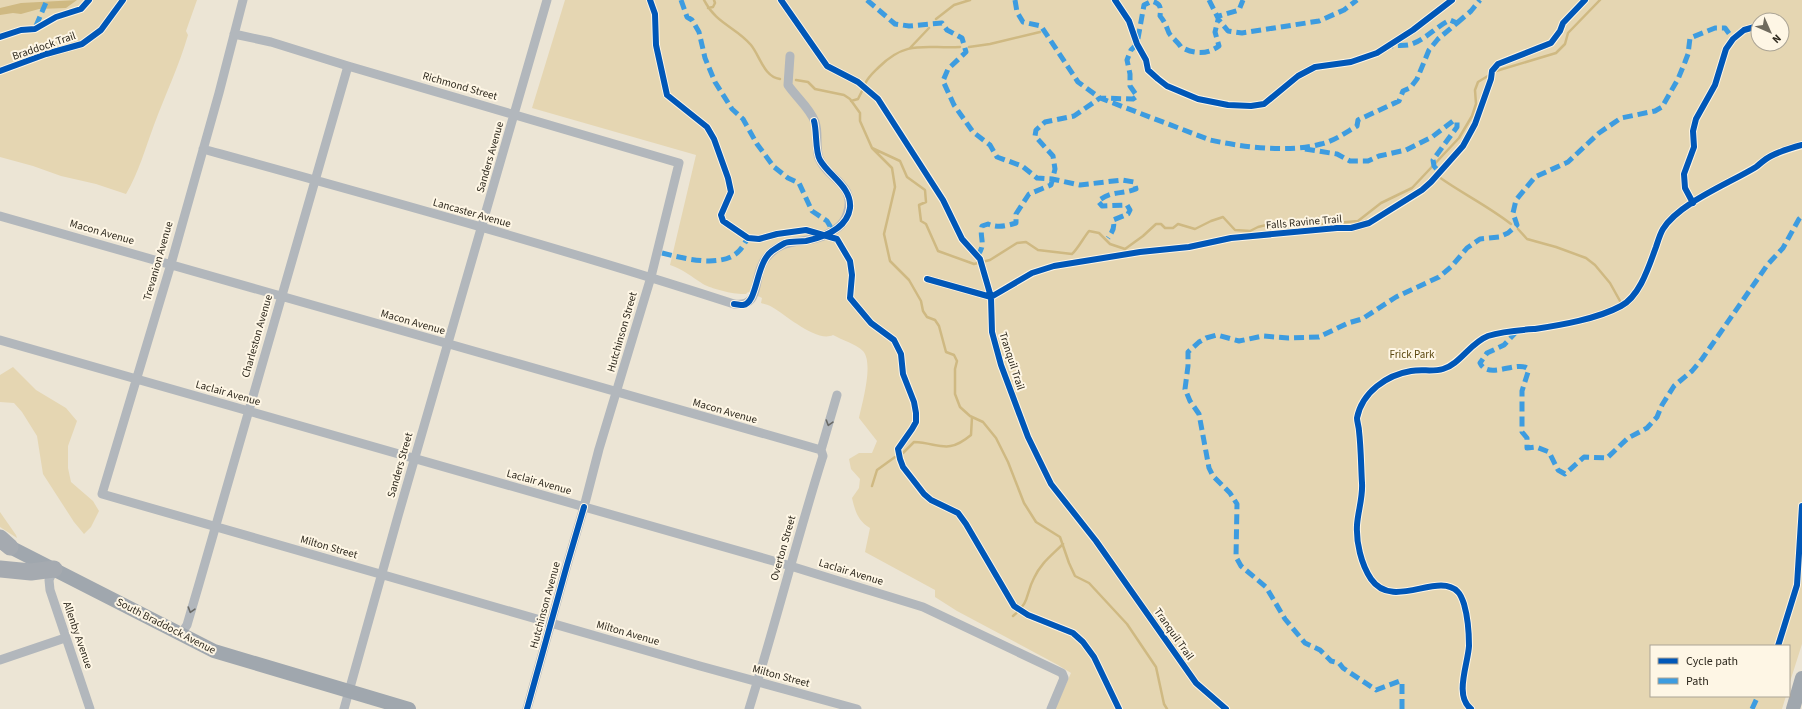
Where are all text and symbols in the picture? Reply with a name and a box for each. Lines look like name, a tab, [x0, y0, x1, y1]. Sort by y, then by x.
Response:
north arrow	[1750, 12, 1790, 52]
street label: Braddock Trail	[10, 28, 78, 64]
text: N	[1769, 31, 1785, 47]
street label: Richmond Street	[421, 68, 499, 104]
street label: Sanders Avenue	[473, 119, 507, 194]
street label: Lancaster Avenue	[431, 195, 513, 231]
street label: Falls Ravine Trail	[1265, 211, 1343, 233]
street label: Macon Avenue	[68, 216, 137, 249]
street label: Trevanion Avenue	[140, 219, 177, 302]
street label: Hutchinson Street	[603, 290, 641, 374]
street label: Charleston Avenue	[238, 292, 276, 379]
street label: Macon Avenue	[379, 306, 448, 339]
street label: Tranquil Trail	[996, 330, 1029, 392]
park label: Frick Park	[1390, 347, 1435, 362]
street label: Laclair Avenue	[194, 377, 263, 410]
street label: Macon Avenue	[691, 395, 760, 428]
one-way arrow	[825, 419, 834, 426]
street label: Sanders Street	[384, 430, 417, 499]
street label: Laclair Avenue	[505, 466, 574, 499]
street label: Overton Street	[767, 513, 800, 582]
street label: Milton Street	[299, 532, 360, 562]
street label: Laclair Avenue	[817, 555, 886, 589]
street label: Hutchinson Avenue	[526, 559, 564, 650]
street label: South Braddock Avenue	[114, 594, 219, 658]
street label: Allenby Avenue	[59, 599, 97, 671]
street label: Tranquil Trail	[1151, 605, 1198, 663]
one-way arrow	[187, 606, 196, 613]
street label: Milton Avenue	[595, 617, 662, 649]
legend	[1650, 645, 1790, 697]
text: Cycle path	[1686, 653, 1738, 670]
street label: Milton Street	[751, 661, 812, 691]
text: Path	[1686, 673, 1709, 690]

